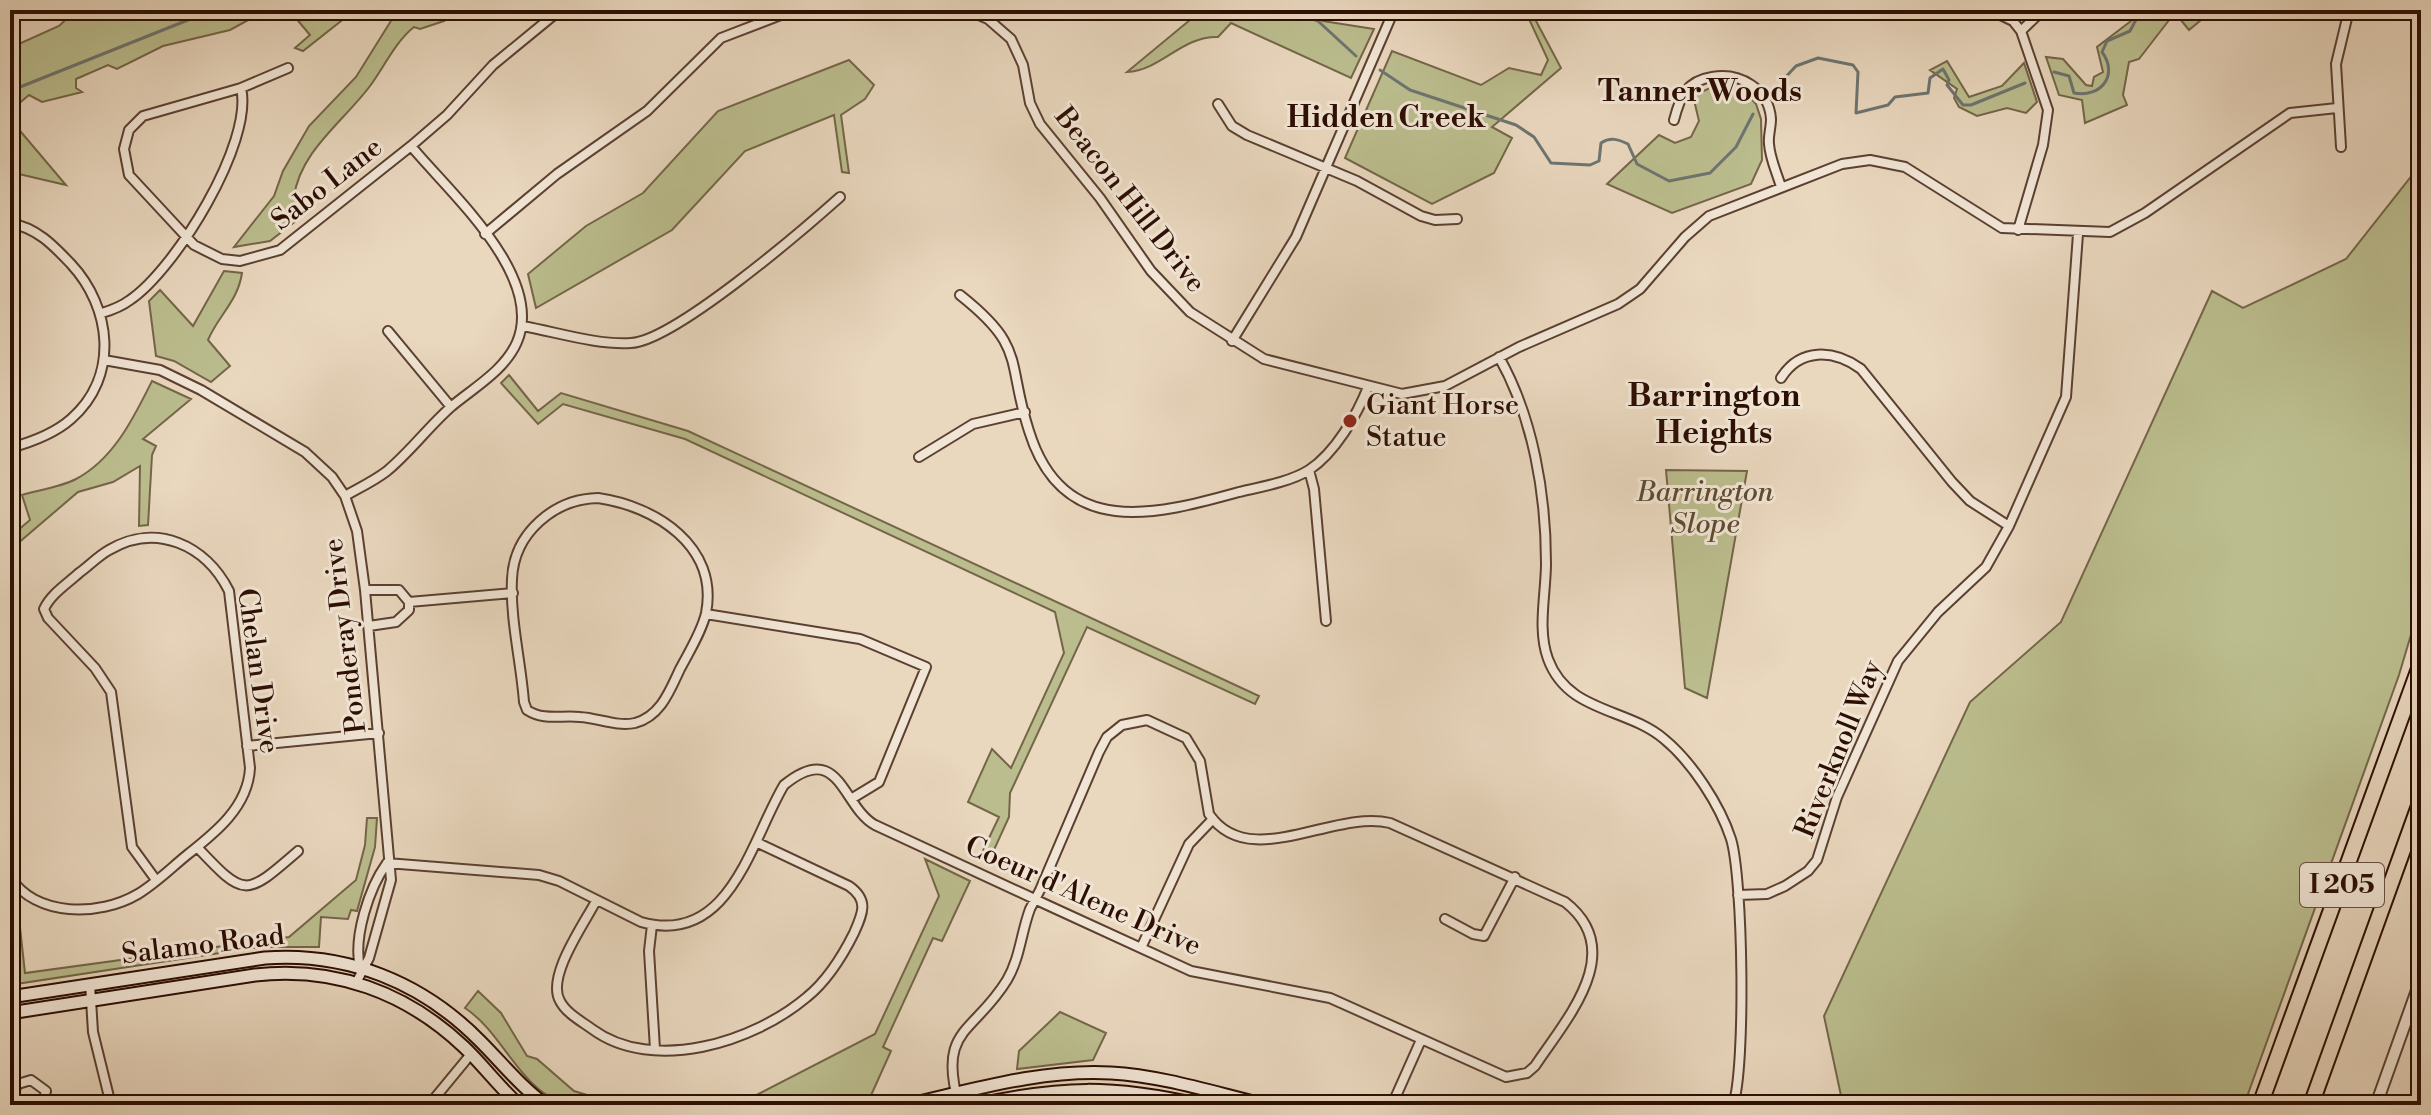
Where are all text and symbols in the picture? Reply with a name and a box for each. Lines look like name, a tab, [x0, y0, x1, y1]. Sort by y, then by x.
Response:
district label: Tanner Woods	[1598, 73, 1802, 111]
district label: Hidden Creek	[1287, 99, 1486, 137]
street label: Beacon Hill Drive	[1046, 100, 1213, 300]
street label: Sabo Lane	[265, 130, 389, 238]
district label: Barrington Heights	[1628, 376, 1801, 453]
place label: Giant Horse Statue	[1366, 388, 1519, 455]
marker: Giant Horse Statue	[1341, 412, 1359, 430]
park label: Barrington Slope	[1636, 475, 1774, 542]
street label: Ponderay Drive	[316, 536, 374, 736]
street label: Chelan Drive	[229, 586, 287, 756]
street label: Riverknoll Way	[1787, 655, 1891, 843]
street label: Coeur d'Alene Drive	[960, 828, 1206, 964]
road number: I 205	[2300, 863, 2384, 907]
street label: Salamo Road	[120, 918, 286, 972]

